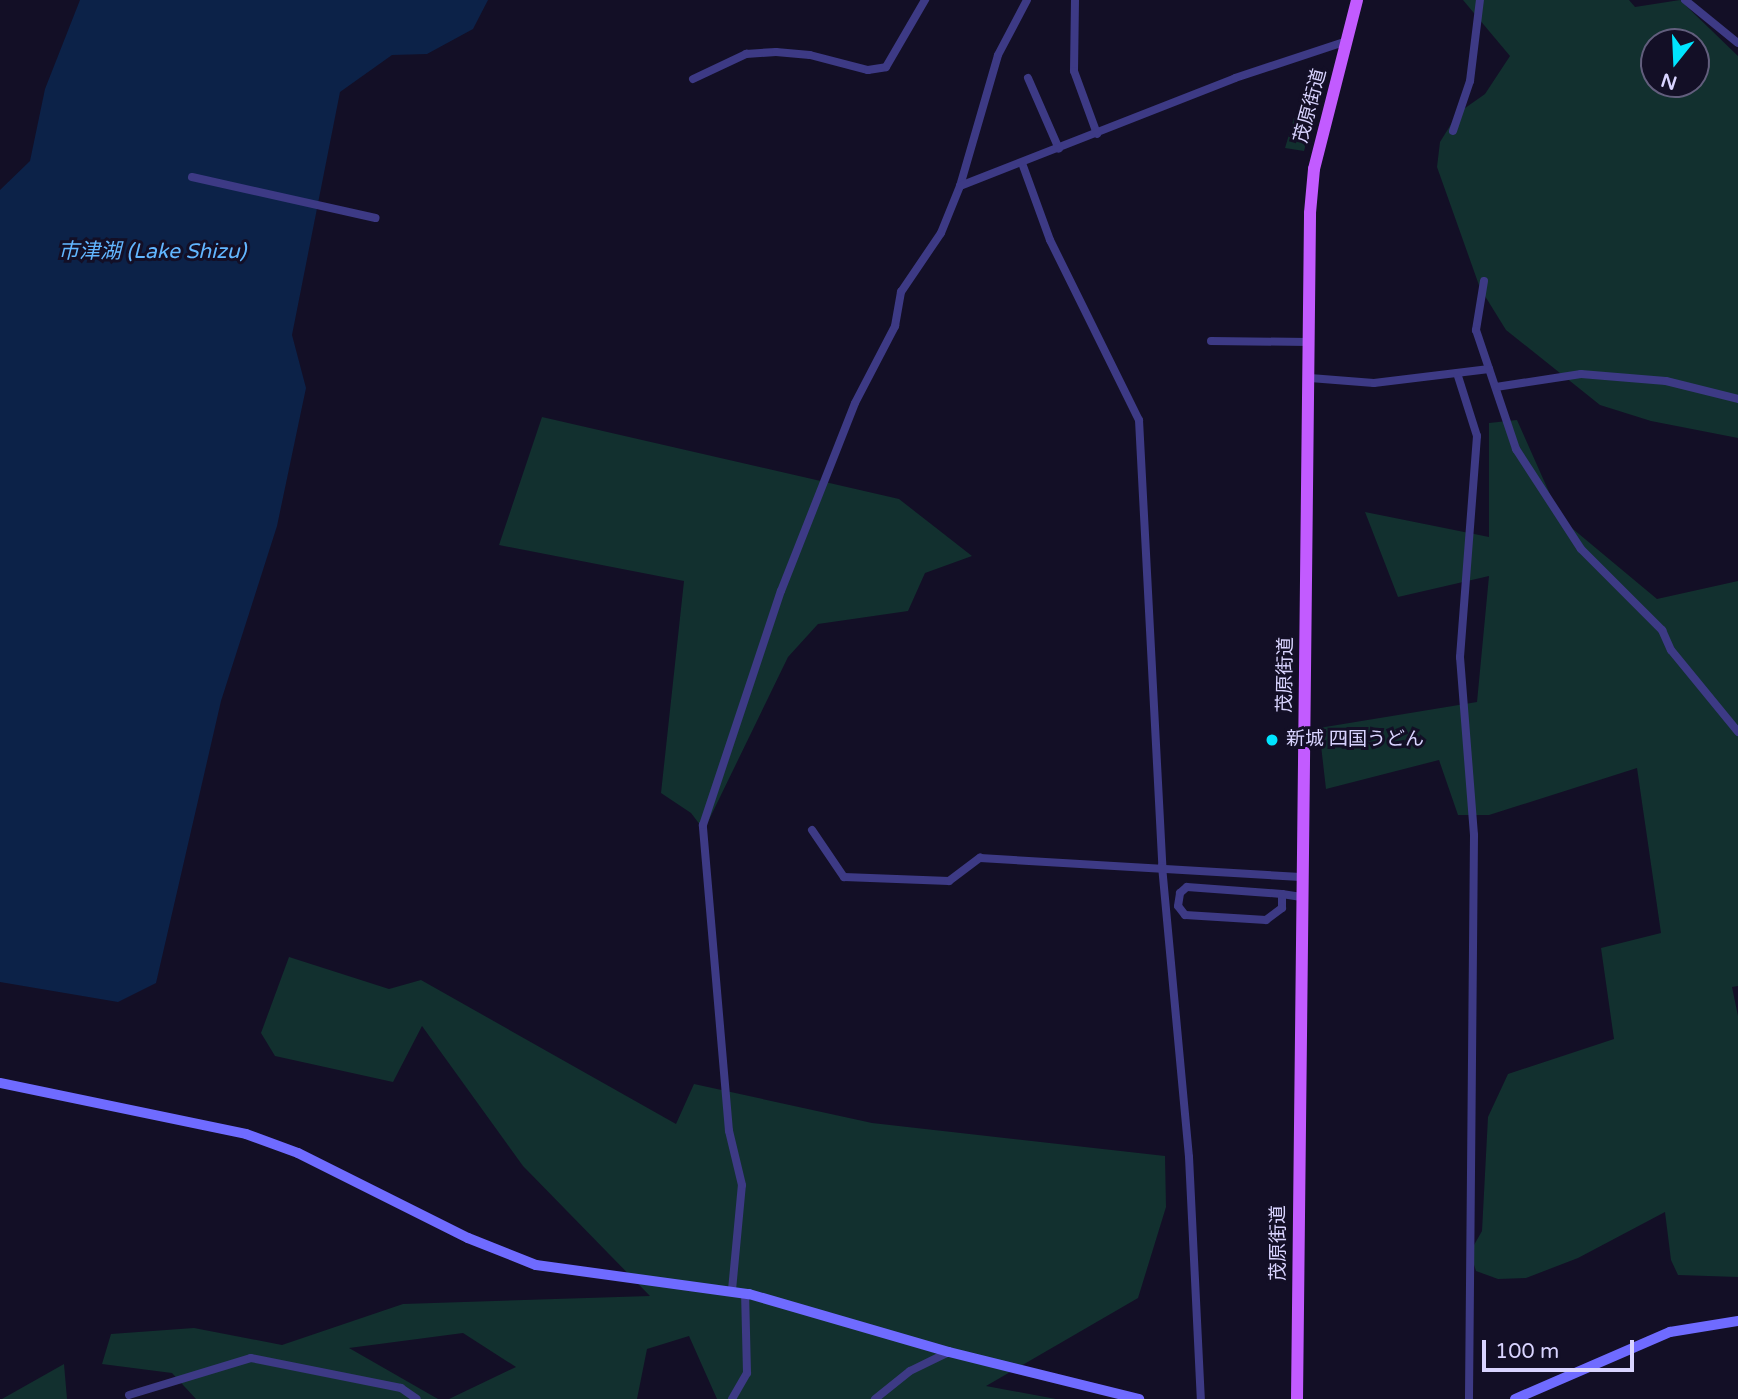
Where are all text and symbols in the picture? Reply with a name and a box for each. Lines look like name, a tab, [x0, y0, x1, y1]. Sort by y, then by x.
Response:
north arrow	[1640, 28, 1710, 98]
street label: 茂原街道	[1290, 66, 1332, 146]
text: N	[1658, 68, 1680, 94]
water label: 市津湖 (Lake Shizu)	[58, 239, 246, 265]
street label: 茂原街道	[1274, 637, 1298, 713]
place label: 新城 四国うどん	[1286, 729, 1424, 751]
marker: 新城 四国うどん	[1264, 732, 1280, 748]
street label: 茂原街道	[1268, 1205, 1290, 1281]
scale bar	[1486, 1326, 1638, 1370]
text: 100 m	[1495, 1339, 1559, 1364]

